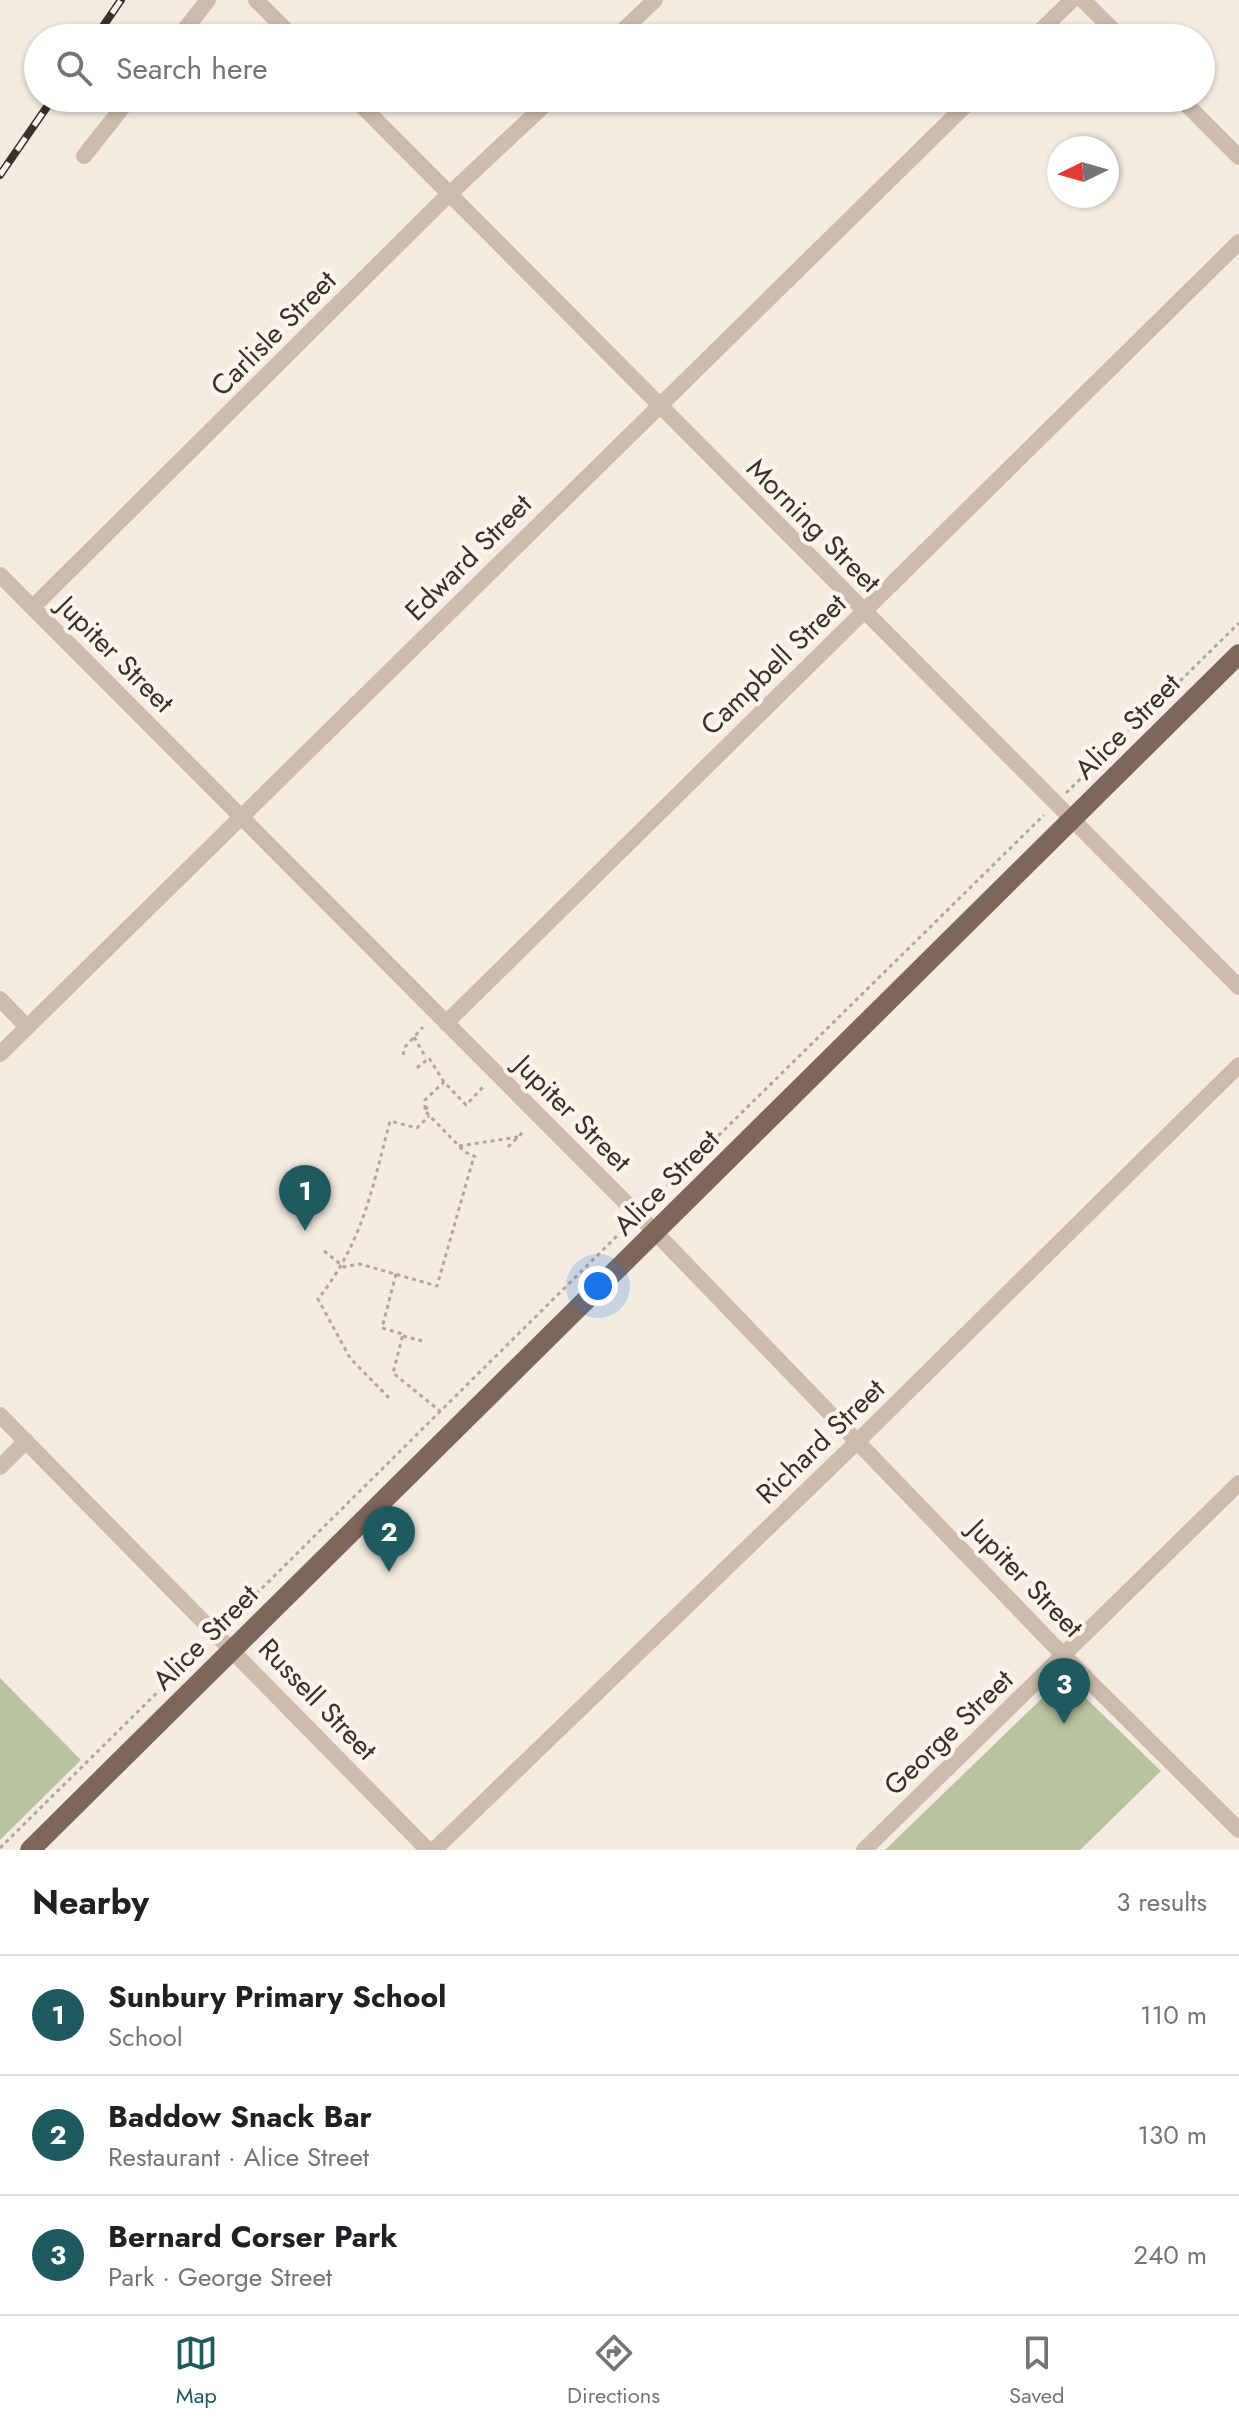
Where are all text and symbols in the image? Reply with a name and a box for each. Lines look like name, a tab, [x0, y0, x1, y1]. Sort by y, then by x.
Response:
search box	[24, 24, 1215, 112]
icon: search	[52, 46, 96, 90]
text: Search here	[116, 47, 268, 90]
north arrow	[1047, 136, 1119, 208]
street label: Carlisle Street	[201, 261, 346, 406]
street label: Morning Street	[737, 449, 890, 602]
street label: Edward Street	[396, 484, 541, 630]
street label: Jupiter Street	[45, 584, 184, 722]
street label: Campbell Street	[691, 584, 856, 745]
street label: Alice Street	[1065, 664, 1190, 789]
street label: Jupiter Street	[502, 1043, 641, 1181]
street label: Alice Street	[604, 1120, 729, 1245]
pin: 1	[279, 1165, 331, 1231]
your location	[578, 1266, 618, 1306]
street label: Richard Street	[747, 1369, 894, 1514]
pin: 2	[363, 1506, 415, 1572]
street label: Jupiter Street	[956, 1507, 1093, 1647]
street label: Alice Street	[143, 1575, 268, 1700]
street label: Russell Street	[249, 1629, 387, 1770]
pin: 3	[1038, 1658, 1090, 1724]
street label: George Street	[874, 1660, 1023, 1805]
text: Nearby	[32, 1878, 149, 1927]
text: 3 results	[1116, 1883, 1207, 1921]
text: Sunbury Primary School	[108, 1975, 446, 2018]
text: 1	[51, 1996, 65, 2034]
text: 110 m	[1140, 1996, 1207, 2034]
text: School	[108, 2018, 183, 2056]
text: Baddow Snack Bar	[108, 2095, 372, 2138]
text: 2	[49, 2116, 67, 2154]
text: 130 m	[1137, 2116, 1207, 2154]
text: Restaurant · Alice Street	[108, 2138, 369, 2176]
text: Bernard Corser Park	[108, 2215, 398, 2258]
text: 3	[50, 2236, 66, 2274]
text: 240 m	[1133, 2236, 1207, 2274]
text: Park · George Street	[108, 2258, 332, 2296]
tab: Map	[174, 2331, 218, 2411]
tab: Directions	[567, 2331, 660, 2411]
tab: Saved	[1009, 2331, 1065, 2411]

